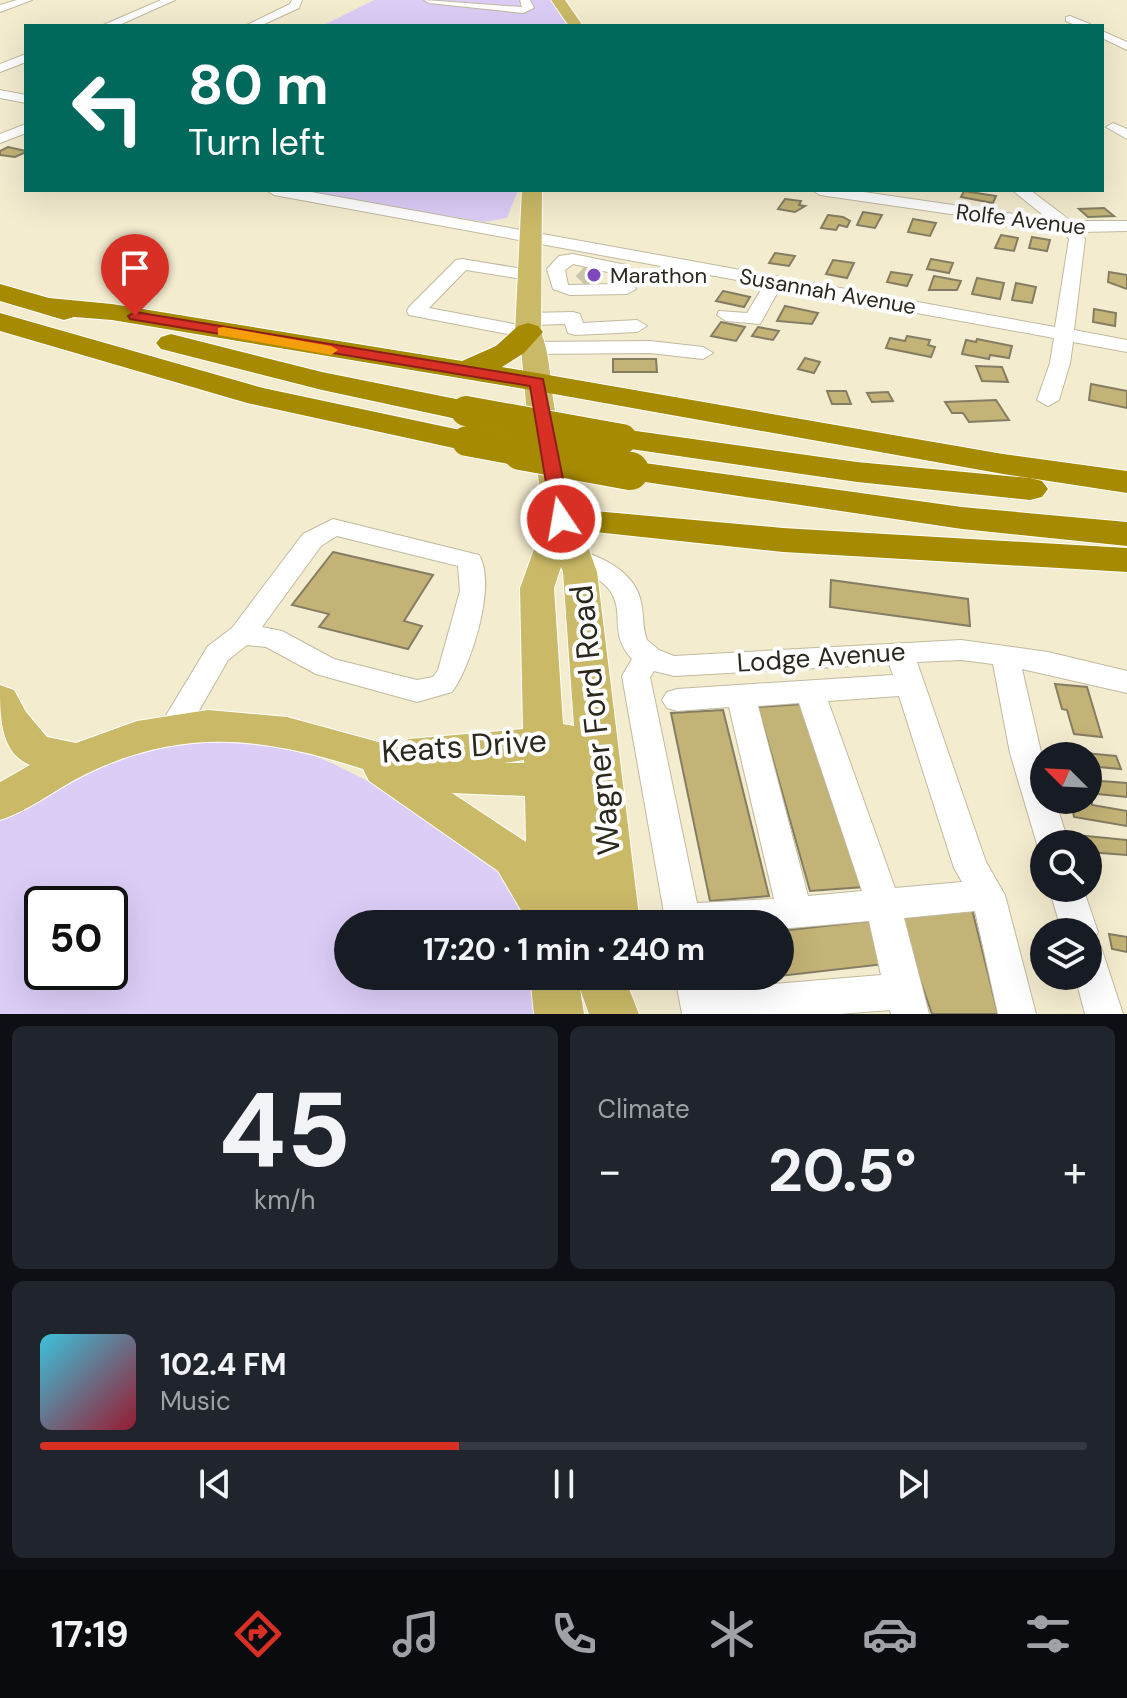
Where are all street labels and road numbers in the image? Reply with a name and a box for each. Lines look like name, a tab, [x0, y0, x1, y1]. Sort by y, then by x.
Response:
street label: Rolfe Avenue	[954, 197, 1087, 242]
street label: Susannah Avenue	[737, 262, 919, 321]
street label: Wagner Ford Road	[560, 583, 630, 857]
street label: Lodge Avenue	[736, 634, 906, 680]
street label: Keats Drive	[380, 719, 548, 773]

